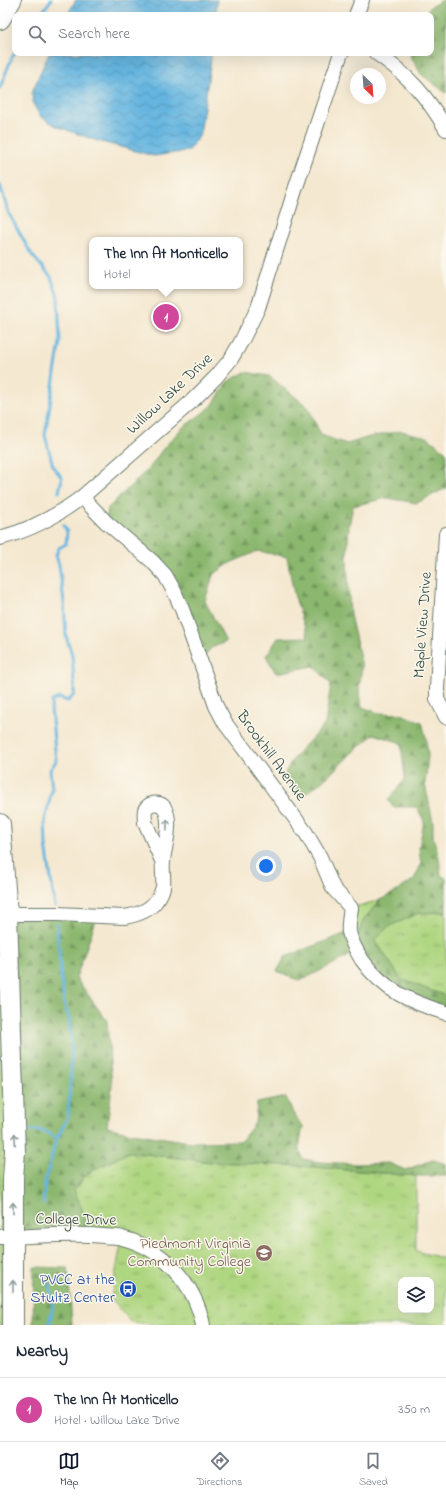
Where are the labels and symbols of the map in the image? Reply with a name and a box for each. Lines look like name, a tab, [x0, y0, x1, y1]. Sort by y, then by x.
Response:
north arrow	[350, 68, 386, 104]
pin: 1	[153, 302, 179, 332]
street label: Willow Lake Drive	[121, 347, 219, 440]
street label: Maple View Drive	[407, 570, 439, 679]
street label: Brookhill Avenue	[229, 705, 313, 807]
one-way arrow	[163, 819, 171, 832]
your location	[256, 856, 276, 876]
one-way arrow	[11, 1133, 18, 1146]
one-way arrow	[9, 1202, 17, 1215]
street label: College Drive	[35, 1207, 118, 1233]
place label: Piedmont Virginia Community College	[127, 1232, 252, 1274]
school or university icon: Piedmont Virginia Community College	[254, 1243, 274, 1263]
place label: PVCC at the Stultz Center	[30, 1268, 116, 1310]
bus stop icon: PVCC at the Stultz Center	[118, 1279, 138, 1299]
one-way arrow	[9, 1280, 17, 1293]

